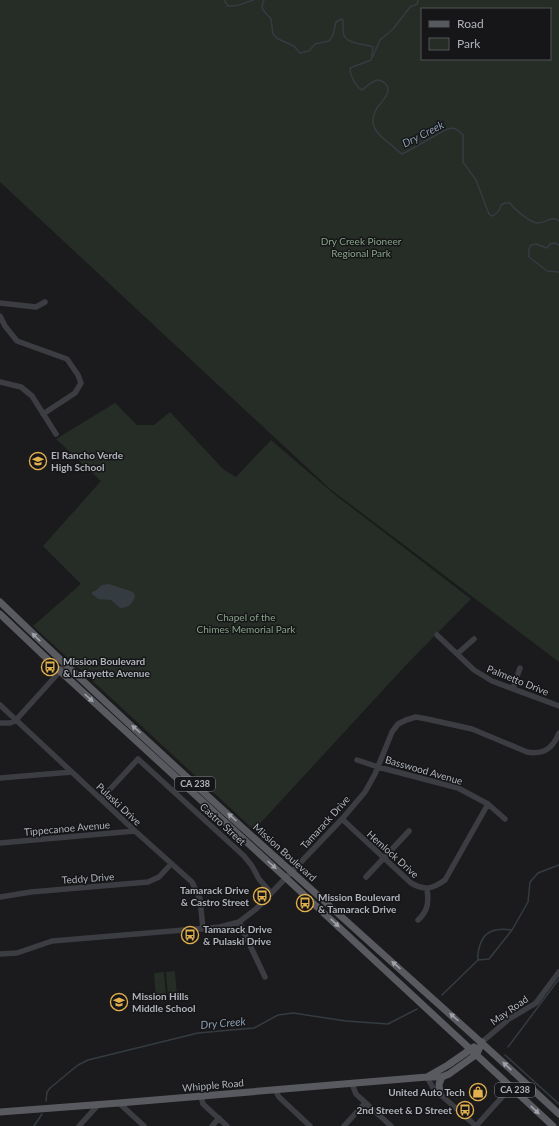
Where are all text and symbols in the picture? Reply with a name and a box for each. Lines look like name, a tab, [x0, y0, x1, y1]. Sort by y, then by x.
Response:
legend	[421, 8, 551, 60]
text: Road	[457, 16, 484, 31]
text: Park	[457, 36, 481, 51]
water label: Dry Creek	[400, 117, 447, 150]
park label: Dry Creek Pioneer Regional Park	[321, 235, 402, 259]
place label: El Rancho Verde High School	[51, 449, 124, 473]
school or university icon: El Rancho Verde High School	[28, 451, 48, 471]
park label: Chapel of the Chimes Memorial Park	[197, 611, 296, 635]
one-way arrow	[31, 632, 41, 642]
place label: Mission Boulevard & Lafayette Avenue	[63, 655, 150, 679]
bus stop icon: Mission Boulevard & Lafayette Avenue	[40, 657, 60, 677]
street label: Palmetto Drive	[485, 662, 551, 698]
one-way arrow	[85, 693, 94, 702]
one-way arrow	[130, 725, 141, 734]
street label: Basswood Avenue	[384, 753, 464, 787]
road number: CA 238	[175, 777, 215, 791]
street label: Pulaski Drive	[94, 780, 144, 828]
street label: Tamarack Drive	[298, 793, 352, 851]
street label: Castro Street	[198, 800, 249, 848]
one-way arrow	[227, 813, 236, 822]
street label: Tippecanoe Avenue	[23, 818, 111, 838]
street label: Mission Boulevard	[251, 821, 319, 883]
street label: Hemlock Drive	[365, 828, 421, 880]
one-way arrow	[267, 860, 277, 870]
street label: Teddy Drive	[61, 870, 115, 886]
place label: Tamarack Drive & Castro Street	[180, 884, 250, 908]
bus stop icon: Tamarack Drive & Castro Street	[252, 886, 272, 906]
place label: Mission Boulevard & Tamarack Drive	[318, 891, 400, 915]
bus stop icon: Mission Boulevard & Tamarack Drive	[295, 893, 315, 913]
one-way arrow	[330, 918, 340, 928]
place label: Tamarack Drive & Pulaski Drive	[203, 923, 273, 947]
bus stop icon: Tamarack Drive & Pulaski Drive	[180, 925, 200, 945]
one-way arrow	[391, 961, 401, 970]
place label: Mission Hills Middle School	[132, 990, 195, 1014]
school or university icon: Mission Hills Middle School	[109, 992, 129, 1012]
street label: May Road	[488, 993, 530, 1027]
one-way arrow	[449, 1012, 459, 1021]
water label: Dry Creek	[200, 1014, 247, 1031]
one-way arrow	[502, 1061, 512, 1070]
street label: Whipple Road	[182, 1076, 244, 1094]
shop icon: United Auto Tech	[468, 1082, 488, 1102]
road number: CA 238	[495, 1083, 535, 1097]
place label: United Auto Tech	[388, 1086, 465, 1098]
bus stop icon: 2nd Street & D Street	[455, 1100, 475, 1120]
place label: 2nd Street & D Street	[356, 1104, 452, 1116]
one-way arrow	[530, 1105, 540, 1115]

